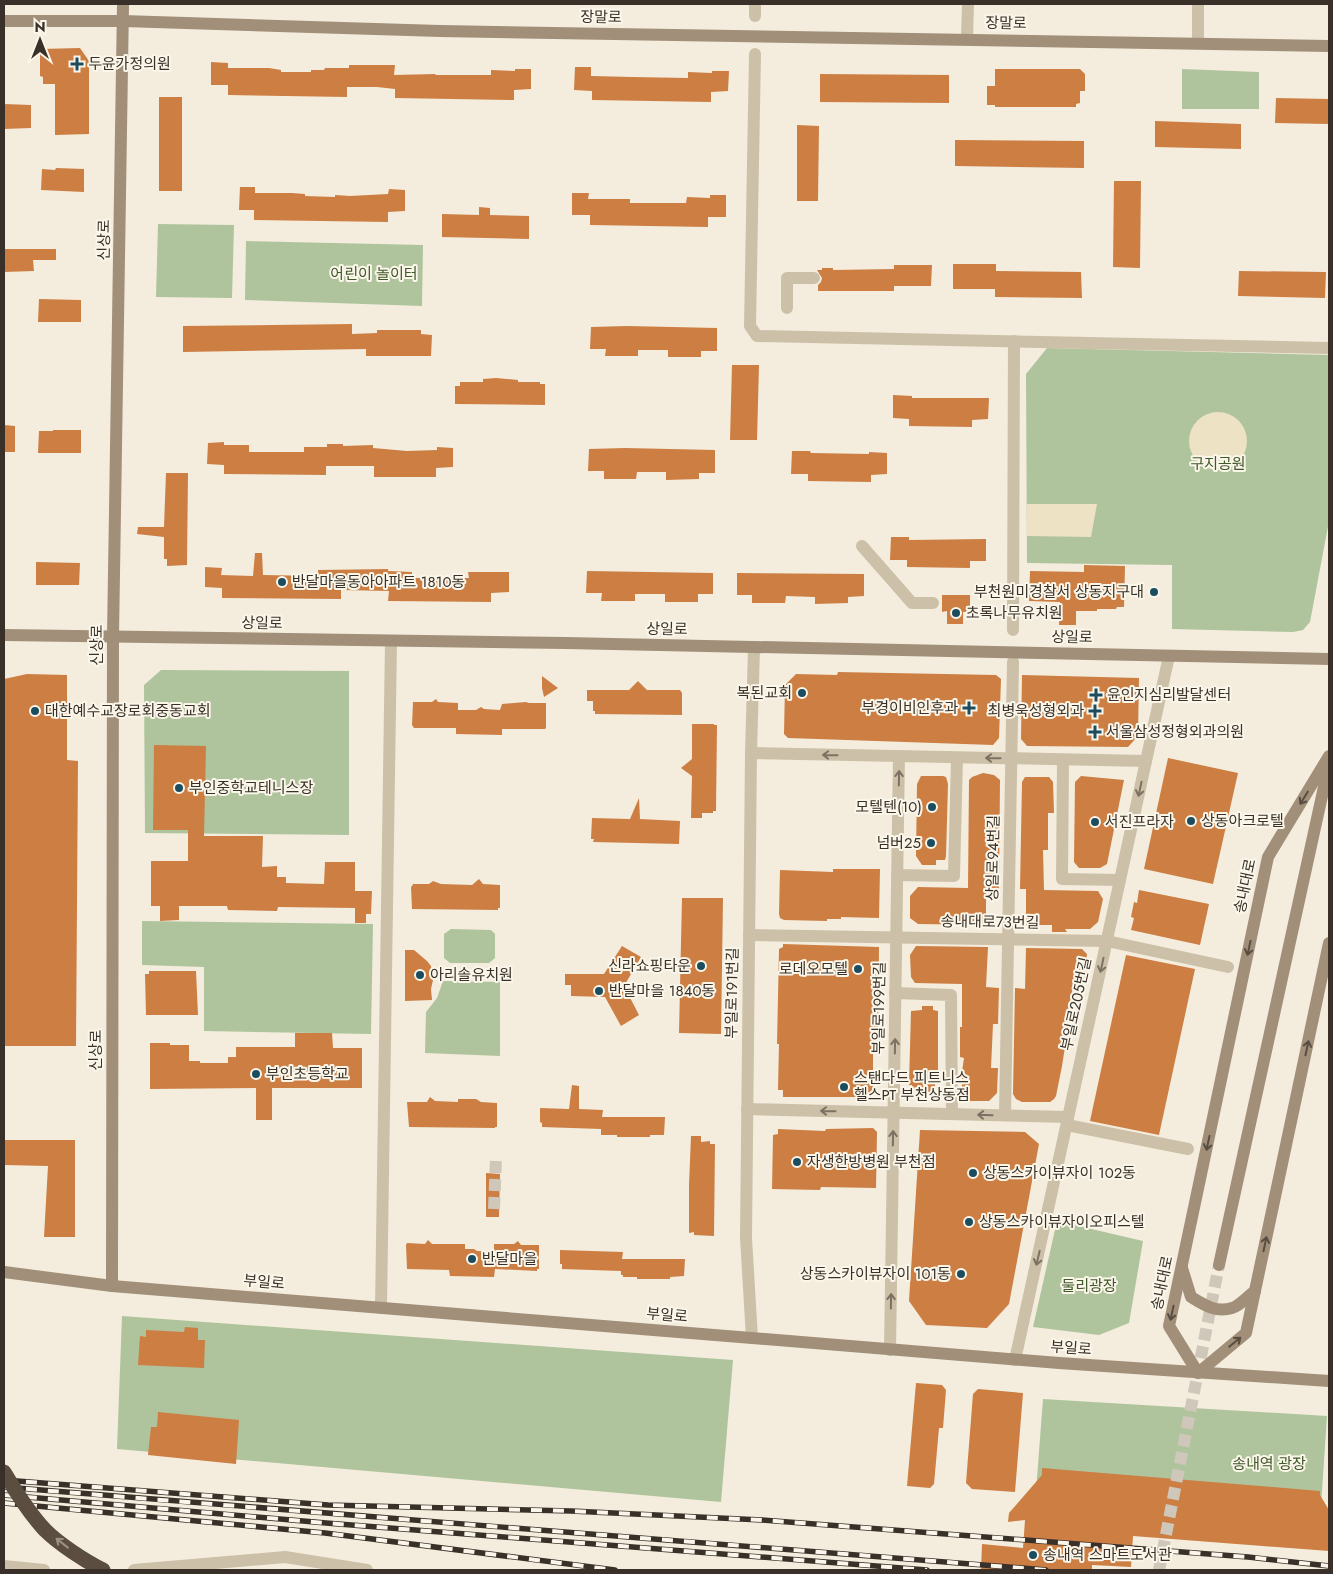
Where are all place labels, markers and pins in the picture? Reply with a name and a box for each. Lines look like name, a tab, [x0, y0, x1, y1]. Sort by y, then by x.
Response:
place label: 두윤가정의원	[88, 53, 171, 75]
marker: 두윤가정의원	[70, 57, 84, 71]
place label: 반달마을동아아파트 1810동	[292, 571, 465, 593]
marker: 반달마을동아아파트 1810동	[276, 576, 288, 588]
place label: 부천원미경찰서 상동지구대	[974, 581, 1144, 603]
marker: 부천원미경찰서 상동지구대	[1148, 586, 1160, 598]
place label: 초록나무유치원	[966, 602, 1063, 624]
marker: 초록나무유치원	[950, 607, 962, 619]
place label: 복된교회	[737, 682, 792, 704]
place label: 윤인지심리발달센터	[1107, 684, 1231, 706]
marker: 복된교회	[796, 687, 808, 699]
marker: 윤인지심리발달센터	[1089, 688, 1103, 702]
place label: 부경이비인후과	[861, 697, 958, 719]
place label: 대한예수교장로회중동교회	[45, 700, 211, 722]
place label: 최병욱성형외과	[987, 700, 1084, 722]
marker: 부경이비인후과	[962, 701, 976, 715]
marker: 최병욱성형외과	[1088, 704, 1102, 718]
marker: 대한예수교장로회중동교회	[29, 705, 41, 717]
place label: 서울삼성정형외과의원	[1106, 721, 1244, 743]
marker: 서울삼성정형외과의원	[1088, 725, 1102, 739]
place label: 부인중학교테니스장	[189, 777, 313, 799]
marker: 부인중학교테니스장	[173, 782, 185, 794]
place label: 모텔텐(10)	[856, 796, 922, 818]
marker: 모텔텐(10)	[926, 801, 938, 813]
place label: 상동아크로텔	[1201, 810, 1284, 832]
place label: 서진프라자	[1105, 811, 1174, 833]
marker: 상동아크로텔	[1185, 815, 1197, 827]
marker: 서진프라자	[1089, 816, 1101, 828]
place label: 넘버25	[876, 832, 921, 854]
marker: 넘버25	[925, 837, 937, 849]
place label: 신라쇼핑타운	[608, 955, 691, 977]
place label: 로데오모텔	[779, 958, 848, 980]
marker: 신라쇼핑타운	[695, 960, 707, 972]
marker: 로데오모텔	[852, 963, 864, 975]
place label: 아리솔유치원	[430, 964, 513, 986]
marker: 아리솔유치원	[414, 969, 426, 981]
place label: 반달마을 1840동	[609, 980, 715, 1002]
marker: 반달마을 1840동	[593, 985, 605, 997]
place label: 부인초등학교	[266, 1063, 349, 1085]
place label: 스탠다드 피트니스 헬스PT 부천상동점	[854, 1067, 970, 1106]
marker: 부인초등학교	[250, 1068, 262, 1080]
marker: 스탠다드 피트니스 헬스PT 부천상동점	[838, 1081, 850, 1093]
place label: 자생한방병원 부천점	[807, 1151, 936, 1173]
marker: 자생한방병원 부천점	[791, 1156, 803, 1168]
place label: 상동스카이뷰자이 102동	[983, 1162, 1136, 1184]
marker: 상동스카이뷰자이 102동	[967, 1167, 979, 1179]
place label: 상동스카이뷰자이오피스텔	[979, 1211, 1145, 1233]
marker: 상동스카이뷰자이오피스텔	[963, 1216, 975, 1228]
place label: 반달마을	[482, 1248, 537, 1270]
marker: 반달마을	[466, 1253, 478, 1265]
place label: 상동스카이뷰자이 101동	[800, 1263, 951, 1285]
marker: 상동스카이뷰자이 101동	[955, 1268, 967, 1280]
place label: 송내역 스마트도서관	[1043, 1544, 1172, 1566]
marker: 송내역 스마트도서관	[1027, 1549, 1039, 1561]

